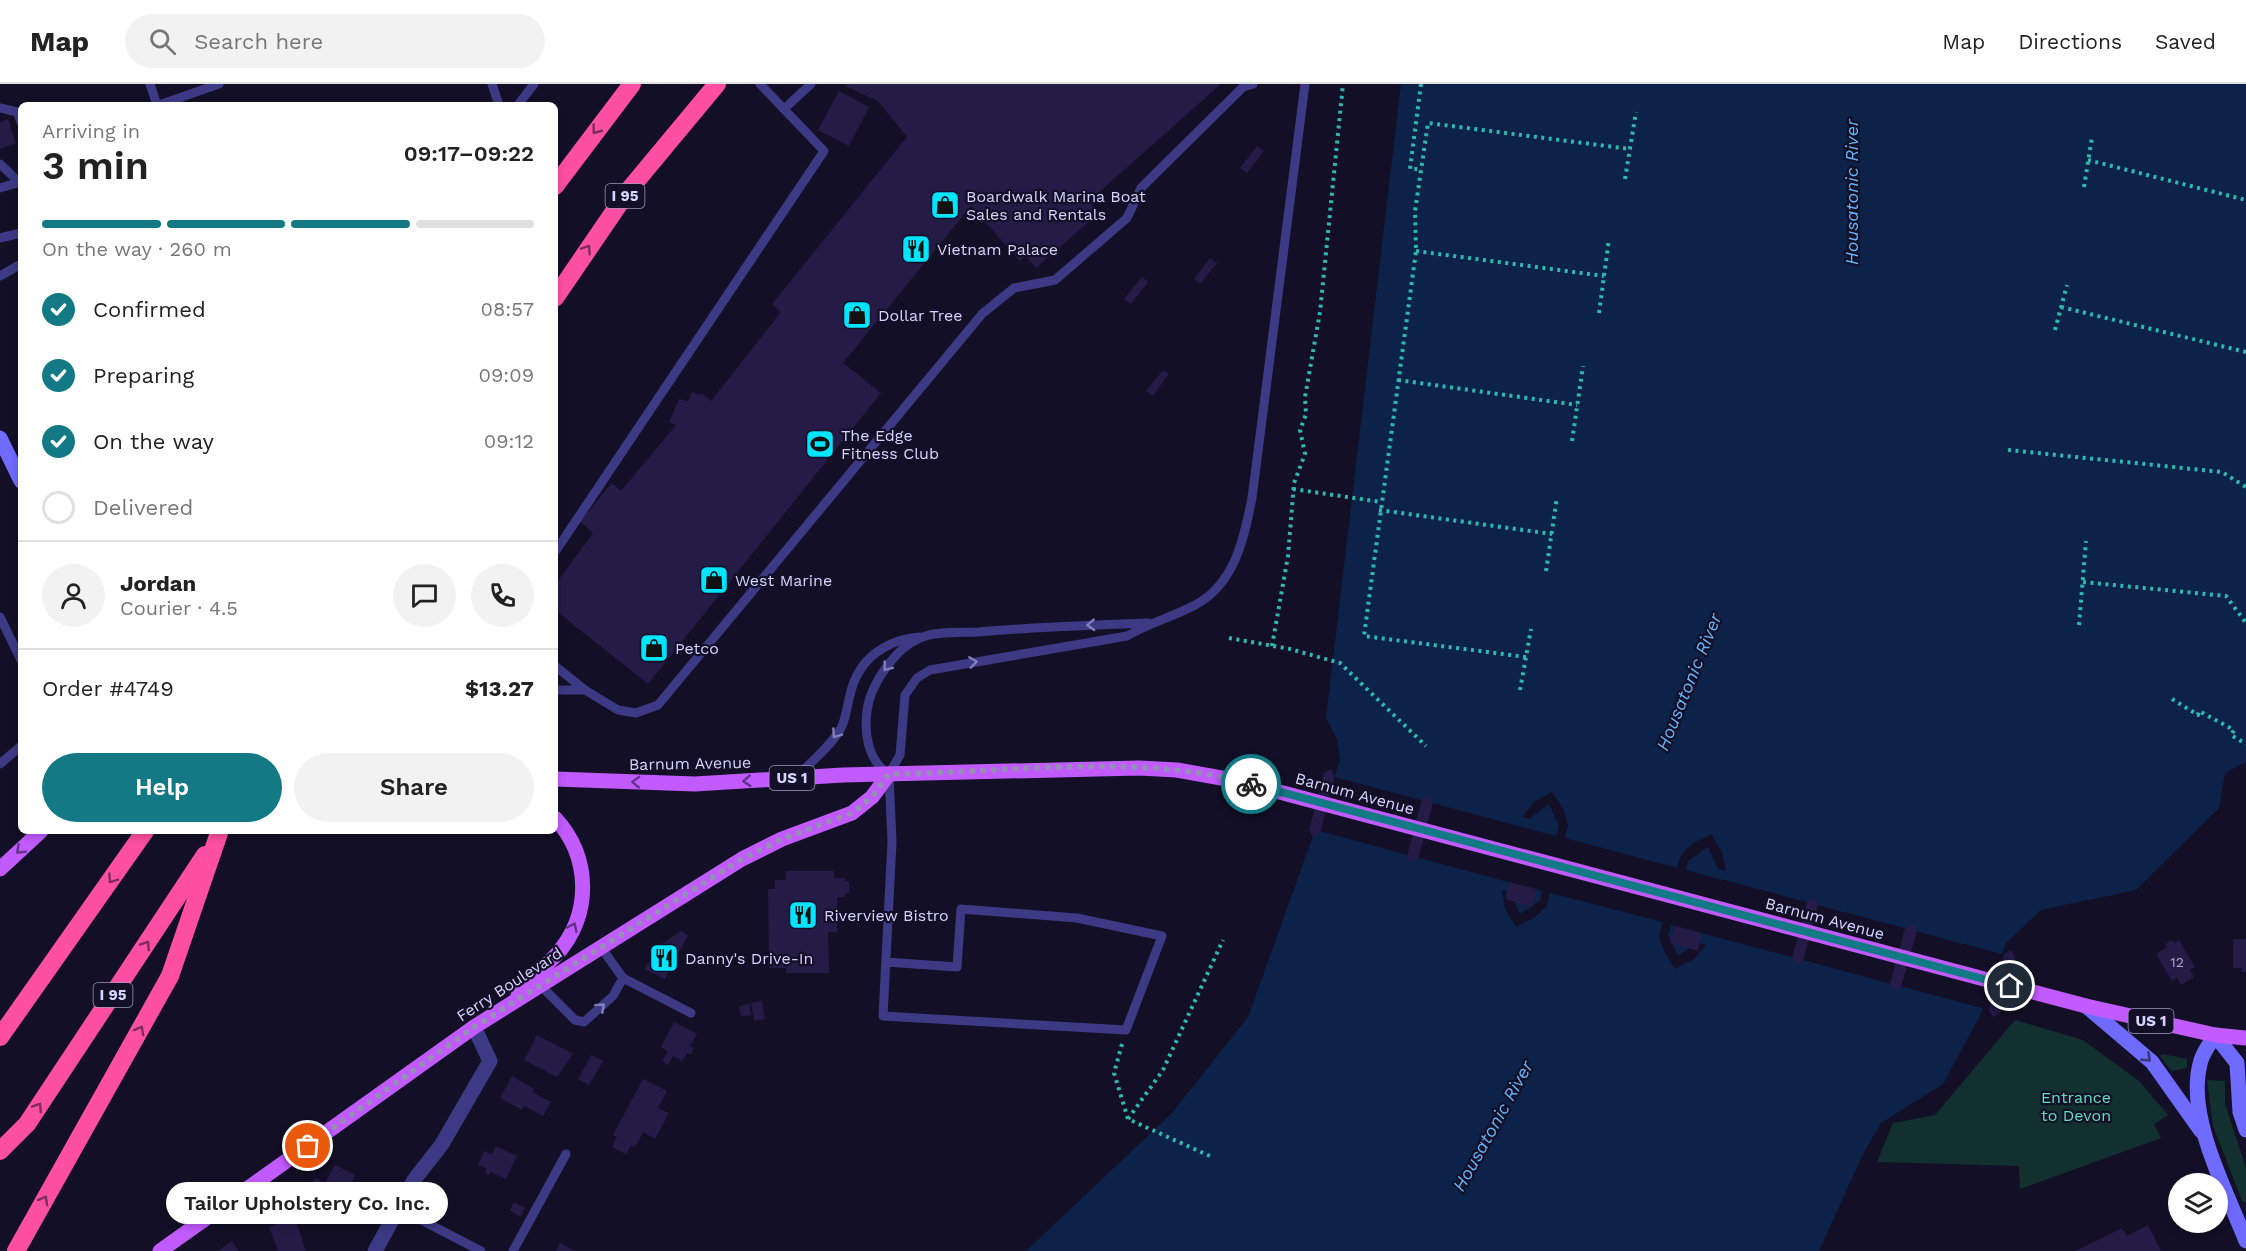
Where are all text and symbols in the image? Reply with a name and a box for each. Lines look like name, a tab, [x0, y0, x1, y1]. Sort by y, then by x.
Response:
search box	[125, 14, 545, 68]
text: Map	[30, 25, 89, 58]
icon: search	[146, 25, 179, 58]
text: Search here	[194, 29, 323, 54]
text: Map	[1942, 29, 1985, 54]
text: Directions	[2018, 29, 2122, 54]
text: Saved	[2155, 29, 2216, 54]
water label: Housatonic River	[1841, 118, 1862, 265]
text: Arriving in	[42, 119, 140, 143]
one-way arrow	[592, 124, 603, 135]
text: 09:17–09:22	[404, 141, 534, 166]
text: 3 min	[42, 143, 149, 188]
road number: I 95	[606, 184, 644, 208]
place label: Boardwalk Marina Boat Sales and Rentals	[966, 187, 1146, 224]
shop icon: Boardwalk Marina Boat Sales and Rentals	[929, 189, 961, 221]
restaurant icon: Vietnam Palace	[900, 233, 932, 265]
text: On the way · 260 m	[42, 237, 232, 261]
place label: Vietnam Palace	[937, 240, 1058, 259]
one-way arrow	[580, 245, 591, 256]
icon: check	[42, 293, 75, 326]
text: Confirmed	[93, 297, 206, 322]
text: 08:57	[480, 297, 534, 321]
shop icon: Dollar Tree	[841, 299, 873, 331]
place label: Dollar Tree	[878, 306, 962, 325]
icon: check	[42, 359, 75, 392]
text: Preparing	[93, 363, 194, 388]
text: 09:09	[479, 363, 534, 387]
icon: check	[42, 425, 75, 458]
place label: The Edge Fitness Club	[841, 426, 939, 463]
sports icon: The Edge Fitness Club	[804, 428, 836, 460]
text: On the way	[93, 429, 214, 454]
text: 09:12	[484, 429, 534, 453]
text: Delivered	[93, 495, 193, 520]
button: person	[42, 564, 105, 627]
button: chat	[393, 564, 456, 627]
button: phone	[471, 564, 534, 627]
shop icon: West Marine	[698, 564, 730, 596]
text: Jordan	[120, 571, 196, 596]
place label: West Marine	[735, 571, 832, 590]
text: Courier · 4.5	[120, 596, 238, 620]
water label: Housatonic River	[1651, 609, 1726, 753]
one-way arrow	[1086, 619, 1095, 632]
shop icon: Petco	[638, 632, 670, 664]
place label: Petco	[675, 639, 719, 658]
one-way arrow	[969, 656, 978, 668]
one-way arrow	[883, 660, 894, 671]
text: Order #4749	[42, 676, 174, 701]
text: $13.27	[465, 676, 534, 701]
one-way arrow	[832, 727, 843, 738]
button: Help	[42, 753, 282, 822]
button: Share	[294, 753, 534, 822]
street label: Barnum Avenue	[629, 753, 751, 774]
courier	[1221, 754, 1281, 814]
road number: US 1	[770, 766, 814, 790]
icon: bike	[1235, 768, 1268, 801]
street label: Barnum Avenue	[1293, 768, 1416, 819]
one-way arrow	[742, 774, 751, 787]
one-way arrow	[632, 776, 641, 788]
one-way arrow	[17, 843, 27, 854]
one-way arrow	[108, 872, 119, 883]
street label: Barnum Avenue	[1763, 893, 1886, 944]
restaurant icon: Riverview Bistro	[787, 899, 819, 931]
place label: Riverview Bistro	[824, 906, 949, 925]
one-way arrow	[566, 922, 578, 933]
one-way arrow	[138, 940, 149, 951]
restaurant icon: Danny's Drive-In	[648, 942, 680, 974]
street label: Ferry Boulevard	[453, 943, 566, 1026]
place label: Danny's Drive-In	[685, 949, 813, 968]
house number: 12	[2170, 954, 2184, 970]
pin	[1984, 960, 2035, 1011]
icon: home	[1993, 969, 2026, 1002]
road number: I 95	[94, 983, 132, 1007]
one-way arrow	[594, 1003, 604, 1014]
road number: US 1	[2128, 1009, 2174, 1033]
one-way arrow	[132, 1026, 144, 1036]
one-way arrow	[2140, 1051, 2150, 1062]
water label: Housatonic River	[1448, 1056, 1538, 1195]
park label: Entrance to Devon	[2041, 1088, 2111, 1125]
one-way arrow	[31, 1103, 42, 1114]
pin	[282, 1120, 333, 1171]
icon: bag	[291, 1129, 324, 1162]
map controls	[2168, 1173, 2228, 1233]
button: layers	[2168, 1173, 2228, 1233]
callout: Tailor Upholstery Co. Inc.	[167, 1182, 449, 1224]
text: Tailor Upholstery Co. Inc.	[184, 1191, 430, 1215]
one-way arrow	[37, 1196, 48, 1206]

